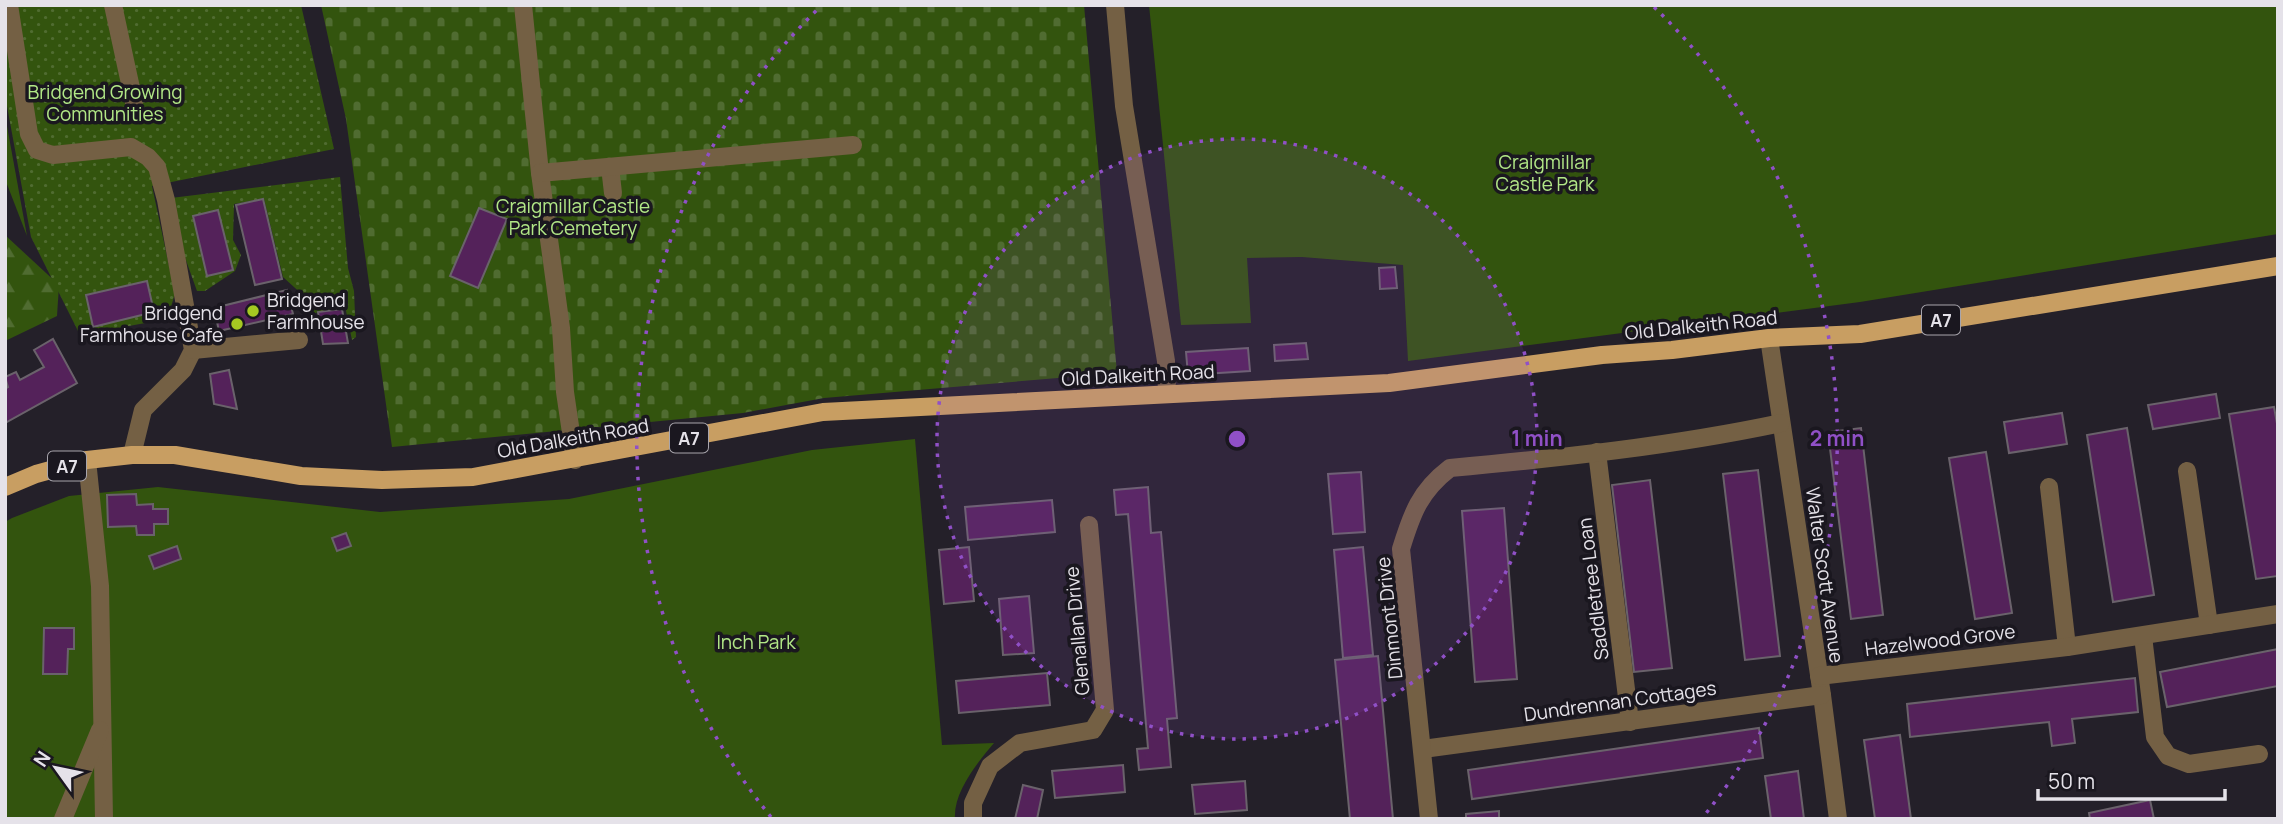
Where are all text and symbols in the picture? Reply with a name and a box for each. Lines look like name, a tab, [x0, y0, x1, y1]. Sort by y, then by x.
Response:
park label: Bridgend Growing Communities	[27, 79, 183, 127]
park label: Craigmillar Castle Park	[1496, 149, 1595, 197]
park label: Craigmillar Castle Park Cemetery	[496, 193, 650, 241]
place label: Bridgend Farmhouse	[267, 287, 365, 335]
place label: Bridgend Farmhouse Cafe	[80, 300, 223, 348]
marker: Bridgend Farmhouse	[245, 303, 261, 319]
street label: Old Dalkeith Road	[1623, 304, 1779, 346]
road number: A7	[1922, 306, 1960, 334]
marker: Bridgend Farmhouse Cafe	[229, 316, 245, 332]
street label: Old Dalkeith Road	[1061, 358, 1215, 392]
street label: Old Dalkeith Road	[495, 412, 651, 464]
road number: A7	[670, 424, 708, 452]
text: 1 min	[1511, 424, 1563, 452]
text: 2 min	[1810, 424, 1864, 452]
centre of rings	[1225, 427, 1249, 451]
road number: A7	[48, 452, 86, 480]
street label: Walter Scott Avenue	[1800, 486, 1850, 664]
street label: Saddletree Loan	[1571, 516, 1615, 662]
street label: Dinmont Drive	[1370, 556, 1408, 680]
street label: Glenallan Drive	[1058, 565, 1096, 697]
street label: Hazelwood Grove	[1863, 618, 2017, 662]
park label: Inch Park	[716, 629, 796, 655]
street label: Dundrennan Cottages	[1522, 675, 1718, 727]
north arrow	[21, 733, 91, 803]
text: N	[27, 746, 56, 772]
scale bar	[2038, 758, 2225, 802]
text: 50 m	[2048, 767, 2095, 795]

